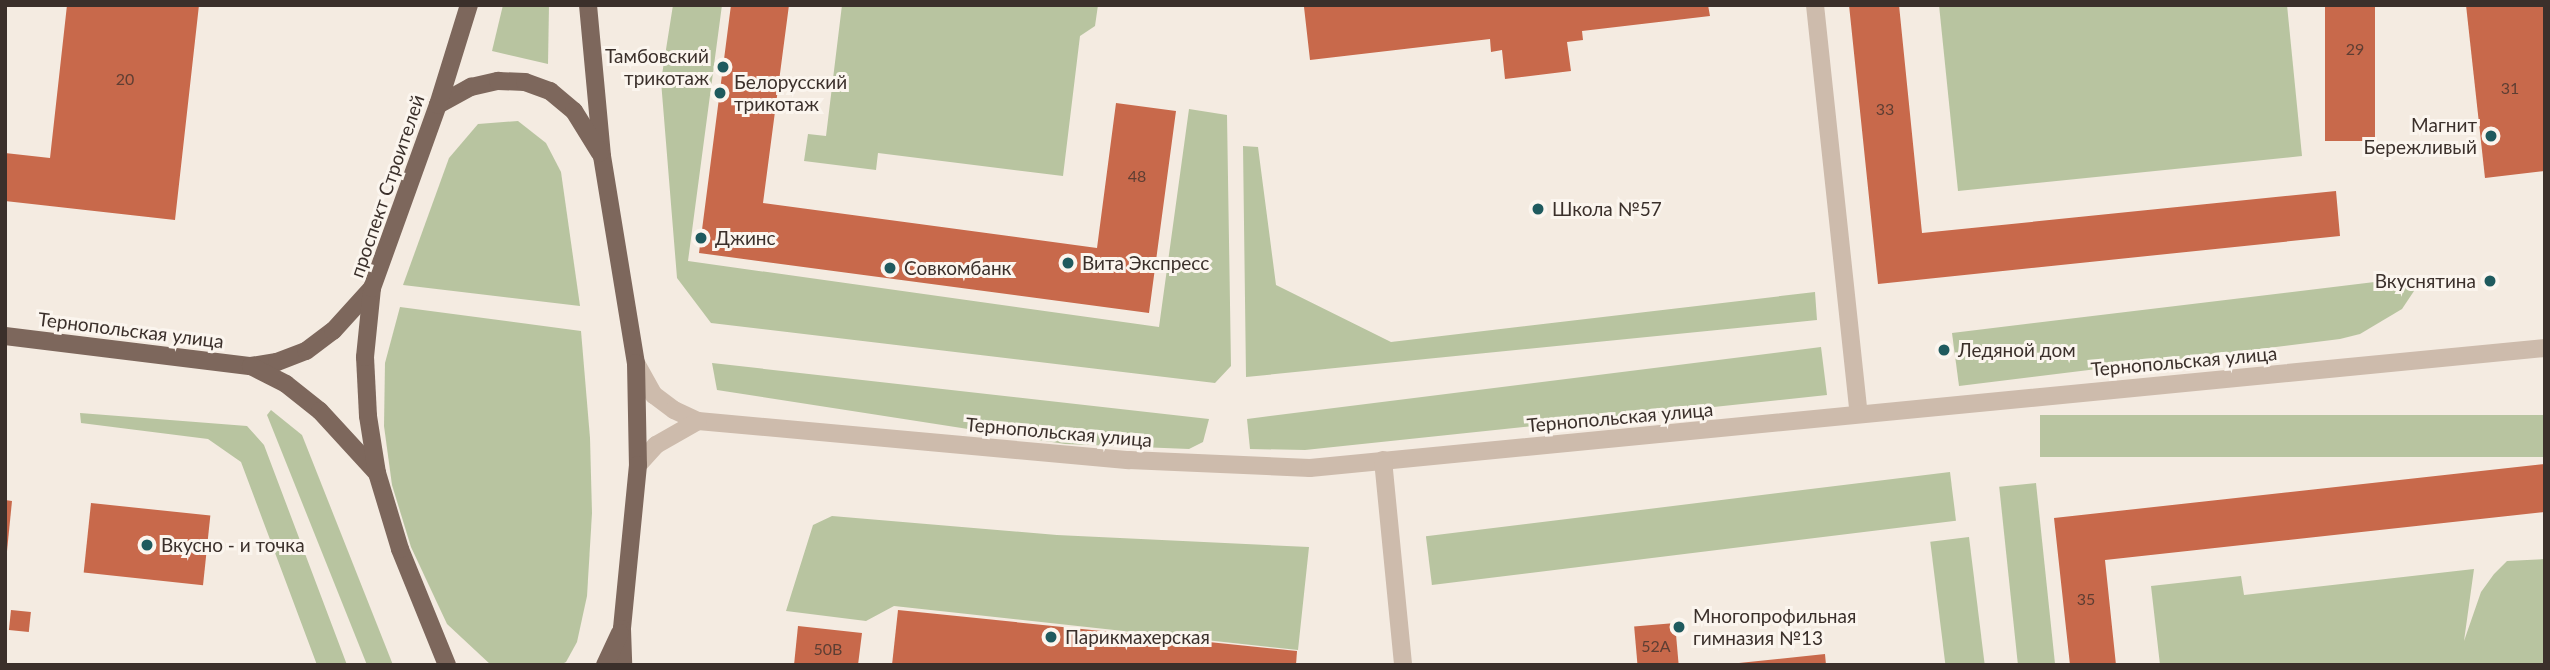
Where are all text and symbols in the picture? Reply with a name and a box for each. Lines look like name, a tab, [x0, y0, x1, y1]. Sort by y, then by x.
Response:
house number: 29	[2346, 39, 2364, 59]
place label: Тамбовский трикотаж	[605, 45, 709, 89]
marker: Тамбовский трикотаж	[715, 59, 731, 75]
house number: 20	[116, 69, 134, 89]
place label: Белорусский трикотаж	[734, 71, 847, 115]
house number: 31	[2501, 78, 2519, 98]
marker: Белорусский трикотаж	[712, 85, 728, 101]
street label: проспект Строителей	[345, 92, 429, 280]
house number: 33	[1876, 99, 1894, 119]
place label: Магнит Бережливый	[2364, 114, 2477, 158]
marker: Магнит Бережливый	[2483, 128, 2499, 144]
house number: 48	[1128, 166, 1146, 186]
place label: Школа №57	[1552, 198, 1662, 220]
marker: Школа №57	[1530, 201, 1546, 217]
place label: Джинс	[715, 227, 776, 249]
marker: Джинс	[693, 230, 709, 246]
place label: Вита Экспресс	[1082, 252, 1209, 274]
marker: Вита Экспресс	[1060, 255, 1076, 271]
place label: Совкомбанк	[904, 257, 1011, 279]
marker: Совкомбанк	[882, 260, 898, 276]
place label: Вкуснятина	[2375, 270, 2476, 292]
marker: Вкуснятина	[2482, 273, 2498, 289]
street label: Тернопольская улица	[37, 307, 225, 353]
place label: Ледяной дом	[1958, 339, 2076, 361]
street label: Тернопольская улица	[2090, 341, 2278, 381]
marker: Ледяной дом	[1936, 342, 1952, 358]
street label: Тернопольская улица	[1526, 397, 1714, 437]
street label: Тернопольская улица	[965, 412, 1153, 452]
place label: Вкусно - и точка	[161, 534, 305, 556]
marker: Вкусно - и точка	[139, 537, 155, 553]
house number: 35	[2077, 589, 2095, 609]
place label: Многопрофильная гимназия №13	[1693, 605, 1856, 649]
marker: Многопрофильная гимназия №13	[1671, 619, 1687, 635]
place label: Парикмахерская	[1065, 626, 1210, 648]
marker: Парикмахерская	[1043, 629, 1059, 645]
house number: 52А	[1641, 636, 1671, 656]
house number: 50В	[814, 639, 842, 659]

